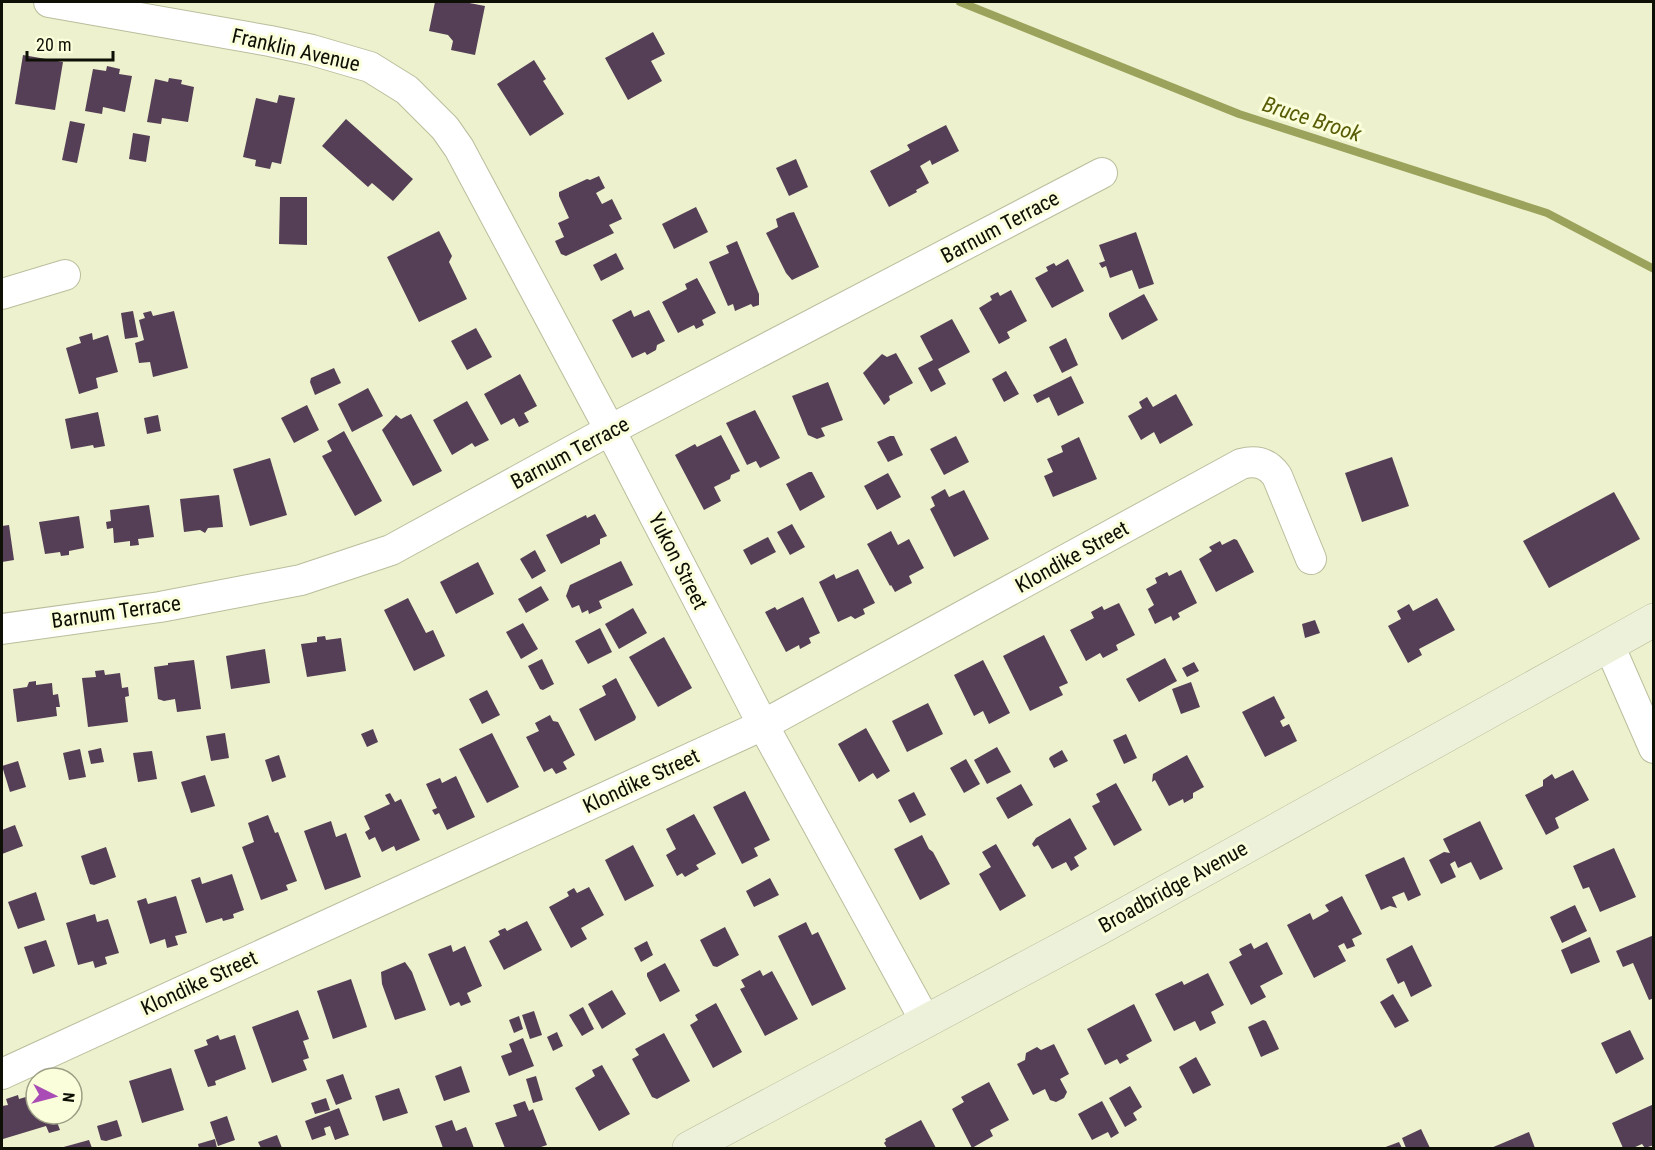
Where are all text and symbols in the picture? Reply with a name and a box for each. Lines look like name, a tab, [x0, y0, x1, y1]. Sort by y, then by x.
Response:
scale bar	[27, 24, 112, 62]
street label: Franklin Avenue	[230, 24, 362, 76]
text: 20 m	[36, 34, 71, 55]
water label: Bruce Brook	[1259, 91, 1365, 147]
street label: Barnum Terrace	[937, 186, 1063, 268]
street label: Barnum Terrace	[507, 412, 633, 494]
street label: Yukon Street	[643, 509, 713, 613]
street label: Klondike Street	[1011, 516, 1133, 598]
street label: Barnum Terrace	[50, 591, 182, 633]
street label: Klondike Street	[579, 744, 703, 818]
street label: Broadbridge Avenue	[1095, 836, 1252, 938]
street label: Klondike Street	[137, 946, 261, 1020]
north arrow	[24, 1066, 84, 1126]
text: N	[58, 1092, 78, 1103]

